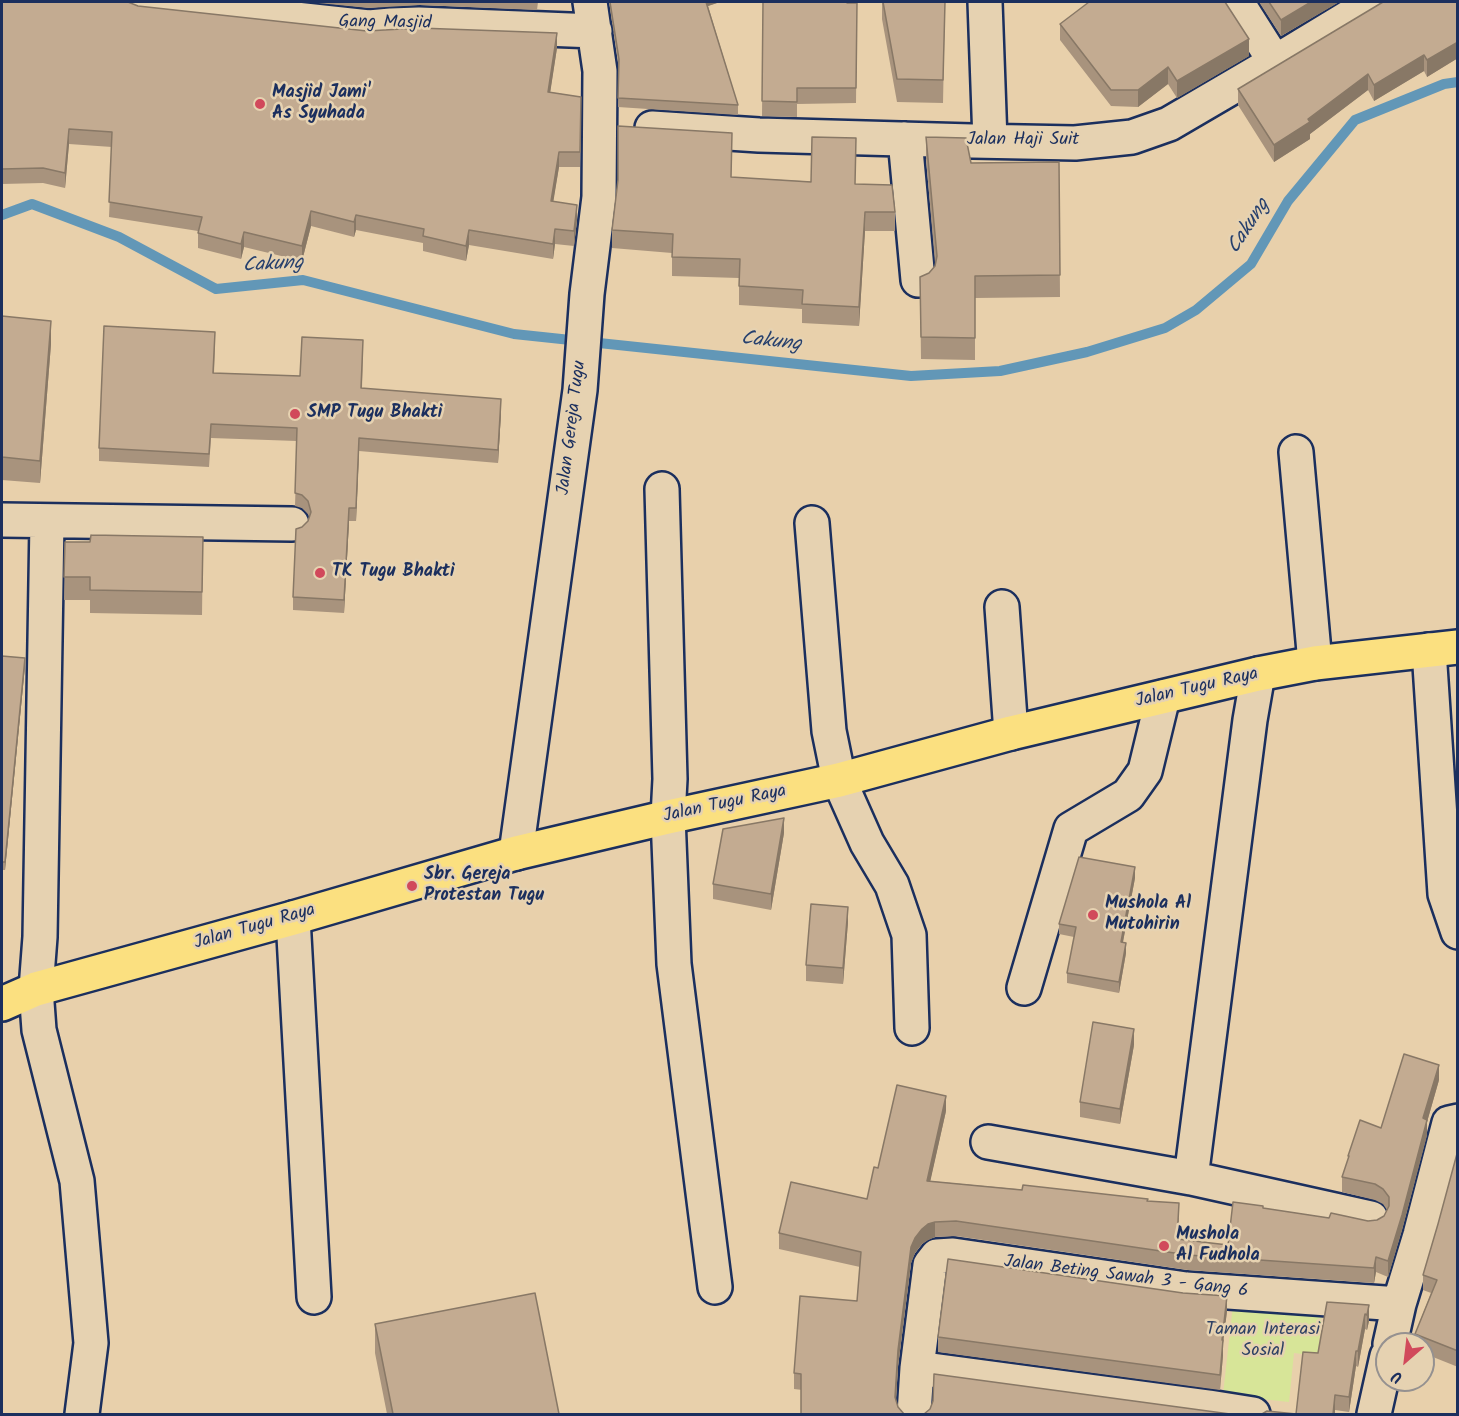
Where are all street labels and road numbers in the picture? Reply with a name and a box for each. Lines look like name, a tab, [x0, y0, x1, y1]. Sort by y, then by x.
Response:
street label: Gang Masjid	[338, 12, 432, 36]
street label: Jalan Haji Suit	[967, 130, 1079, 152]
street label: Jalan Gereja Tugu	[554, 359, 592, 497]
street label: Jalan Tugu Raya	[1134, 664, 1260, 714]
street label: Jalan Tugu Raya	[662, 781, 788, 829]
street label: Jalan Tugu Raya	[192, 900, 318, 956]
street label: Jalan Beting Sawah 3 - Gang 6	[1003, 1252, 1249, 1304]

